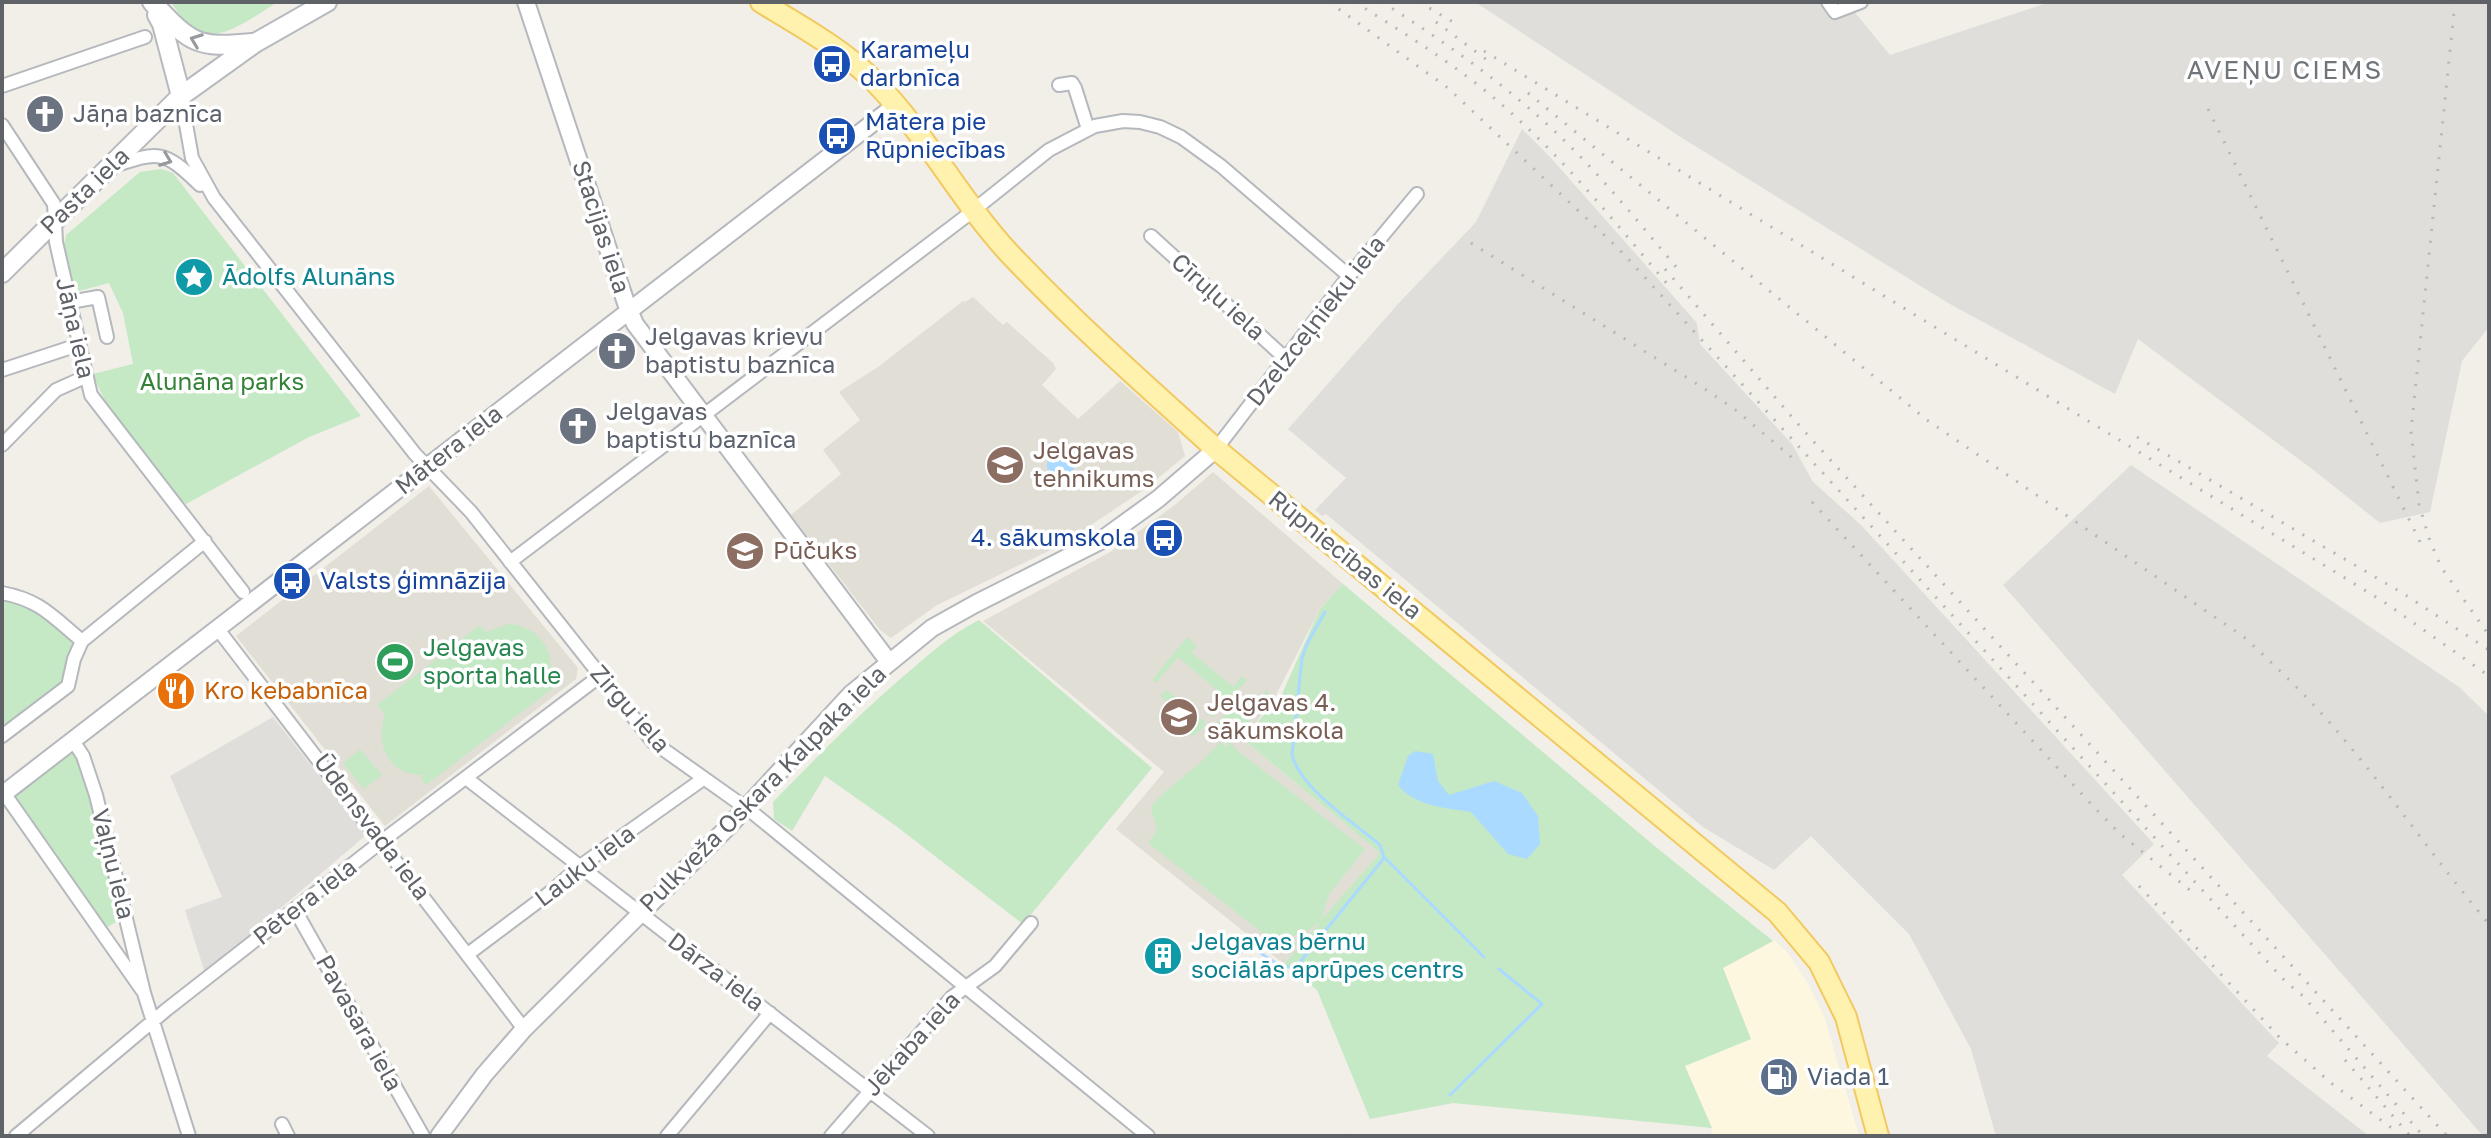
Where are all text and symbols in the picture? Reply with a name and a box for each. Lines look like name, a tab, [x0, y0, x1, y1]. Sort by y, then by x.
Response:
one-way arrow	[190, 33, 204, 50]
place label: Karameļu darbnīca	[860, 34, 970, 91]
bus stop icon: Karameļu darbnīca	[811, 43, 853, 85]
district label: AVEŅU CIEMS	[2187, 54, 2383, 85]
church icon: Jāņa baznīca	[24, 93, 66, 135]
place label: Jāņa baznīca	[73, 98, 223, 128]
place label: Mātera pie Rūpniecības	[865, 106, 1006, 163]
bus stop icon: Mātera pie Rūpniecības	[816, 115, 858, 157]
street label: Pasta iela	[33, 140, 134, 239]
one-way arrow	[158, 150, 172, 167]
street label: Stacijas iela	[567, 156, 638, 297]
street label: Dzelzceļnieku iela	[1239, 229, 1391, 412]
street label: Cīruļu iela	[1165, 246, 1272, 346]
place icon: Ādolfs Alunāns	[173, 256, 215, 298]
place label: Ādolfs Alunāns	[222, 261, 395, 290]
street label: Jāņa iela	[50, 274, 102, 381]
place label: Jelgavas krievu baptistu baznīca	[645, 321, 835, 378]
church icon: Jelgavas krievu baptistu baznīca	[596, 330, 638, 372]
park label: Alunāna parks	[140, 366, 304, 395]
place label: Jelgavas baptistu baznīca	[606, 396, 796, 453]
street label: Mātera iela	[389, 398, 507, 500]
church icon: Jelgavas baptistu baznīca	[557, 405, 599, 447]
place label: Jelgavas tehnikums	[1033, 435, 1155, 492]
school or university icon: Jelgavas tehnikums	[984, 444, 1026, 486]
street label: Rūpniecības iela	[1264, 483, 1428, 624]
bus stop icon: 4. sākumskola	[1143, 517, 1185, 559]
place label: 4. sākumskola	[971, 522, 1136, 551]
school or university icon: Pūčuks	[724, 530, 766, 572]
place label: Pūčuks	[773, 535, 857, 564]
bus stop icon: Valsts ģimnāzija	[271, 560, 313, 602]
place label: Valsts ģimnāzija	[320, 565, 506, 594]
place label: Jelgavas sporta halle	[423, 632, 561, 689]
sports icon: Jelgavas sporta halle	[374, 641, 416, 683]
street label: Zirgu iela	[585, 658, 677, 758]
street label: Pulkveža Oskara Kalpaka iela	[633, 659, 891, 917]
restaurant icon: Kro kebabnīca	[155, 670, 197, 712]
place label: Kro kebabnīca	[204, 675, 368, 704]
place label: Jelgavas 4. sākumskola	[1207, 687, 1344, 744]
school or university icon: Jelgavas 4. sākumskola	[1158, 696, 1200, 738]
street label: Ūdensvada iela	[309, 747, 438, 905]
street label: Vaļņu iela	[86, 805, 142, 922]
street label: Lauku iela	[528, 818, 640, 912]
street label: Pētera iela	[247, 851, 362, 950]
street label: Dārza iela	[663, 925, 771, 1016]
place label: Jelgavas bērnu sociālās aprūpes centrs	[1191, 926, 1464, 983]
building icon: Jelgavas bērnu sociālās aprūpes centrs	[1142, 935, 1184, 977]
street label: Pavasara iela	[311, 949, 410, 1096]
street label: Jēkaba iela	[857, 985, 965, 1101]
fuel station icon: Viada 1	[1758, 1056, 1800, 1098]
place label: Viada 1	[1807, 1061, 1889, 1090]

